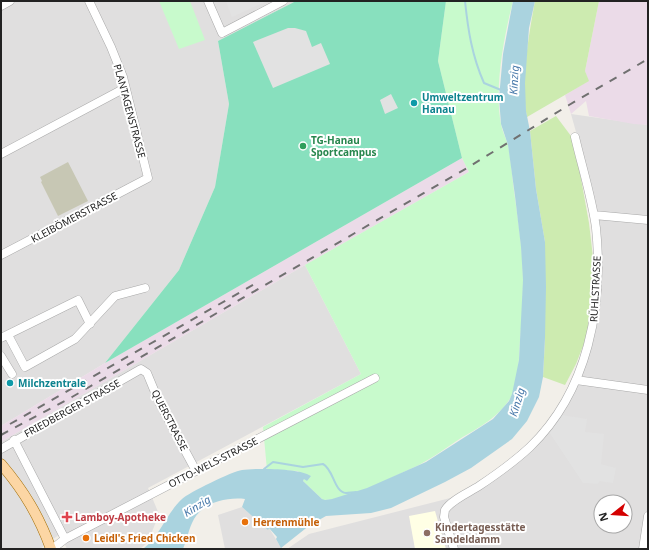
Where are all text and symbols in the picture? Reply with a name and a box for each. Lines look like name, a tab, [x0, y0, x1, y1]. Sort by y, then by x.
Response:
street label: PLANTAGENSTRASSE	[111, 62, 149, 160]
water label: Kinzig	[505, 64, 522, 95]
place label: Umweltzentrum Hanau	[422, 90, 504, 116]
marker: Umweltzentrum Hanau	[409, 98, 419, 108]
place label: TG-Hanau Sportcampus	[311, 133, 377, 159]
marker: TG-Hanau Sportcampus	[298, 141, 308, 151]
street label: KLEIBÖMERSTRASSE	[28, 188, 120, 246]
street label: RÜHLSTRASSE	[586, 255, 604, 323]
place label: Milchzentrale	[18, 376, 86, 390]
street label: FRIEDBERGER STRASSE	[21, 376, 123, 440]
marker: Milchzentrale	[5, 378, 15, 388]
water label: Kinzig	[505, 385, 528, 418]
street label: QUERSTRASSE	[149, 387, 191, 453]
street label: OTTO-WELS-STRASSE	[166, 433, 260, 491]
water label: Kinzig	[180, 491, 214, 520]
north arrow	[593, 494, 633, 534]
place label: Lamboy-Apotheke	[75, 510, 166, 524]
text: N	[594, 511, 611, 524]
marker: Lamboy-Apotheke	[62, 512, 72, 522]
place label: Herrenmühle	[253, 515, 320, 529]
marker: Herrenmühle	[240, 517, 250, 527]
place label: Kindertagesstätte Sandeldamm	[435, 520, 526, 546]
marker: Kindertagesstätte Sandeldamm	[422, 528, 432, 538]
place label: Leidl's Fried Chicken	[94, 531, 195, 545]
marker: Leidl's Fried Chicken	[81, 533, 91, 543]

